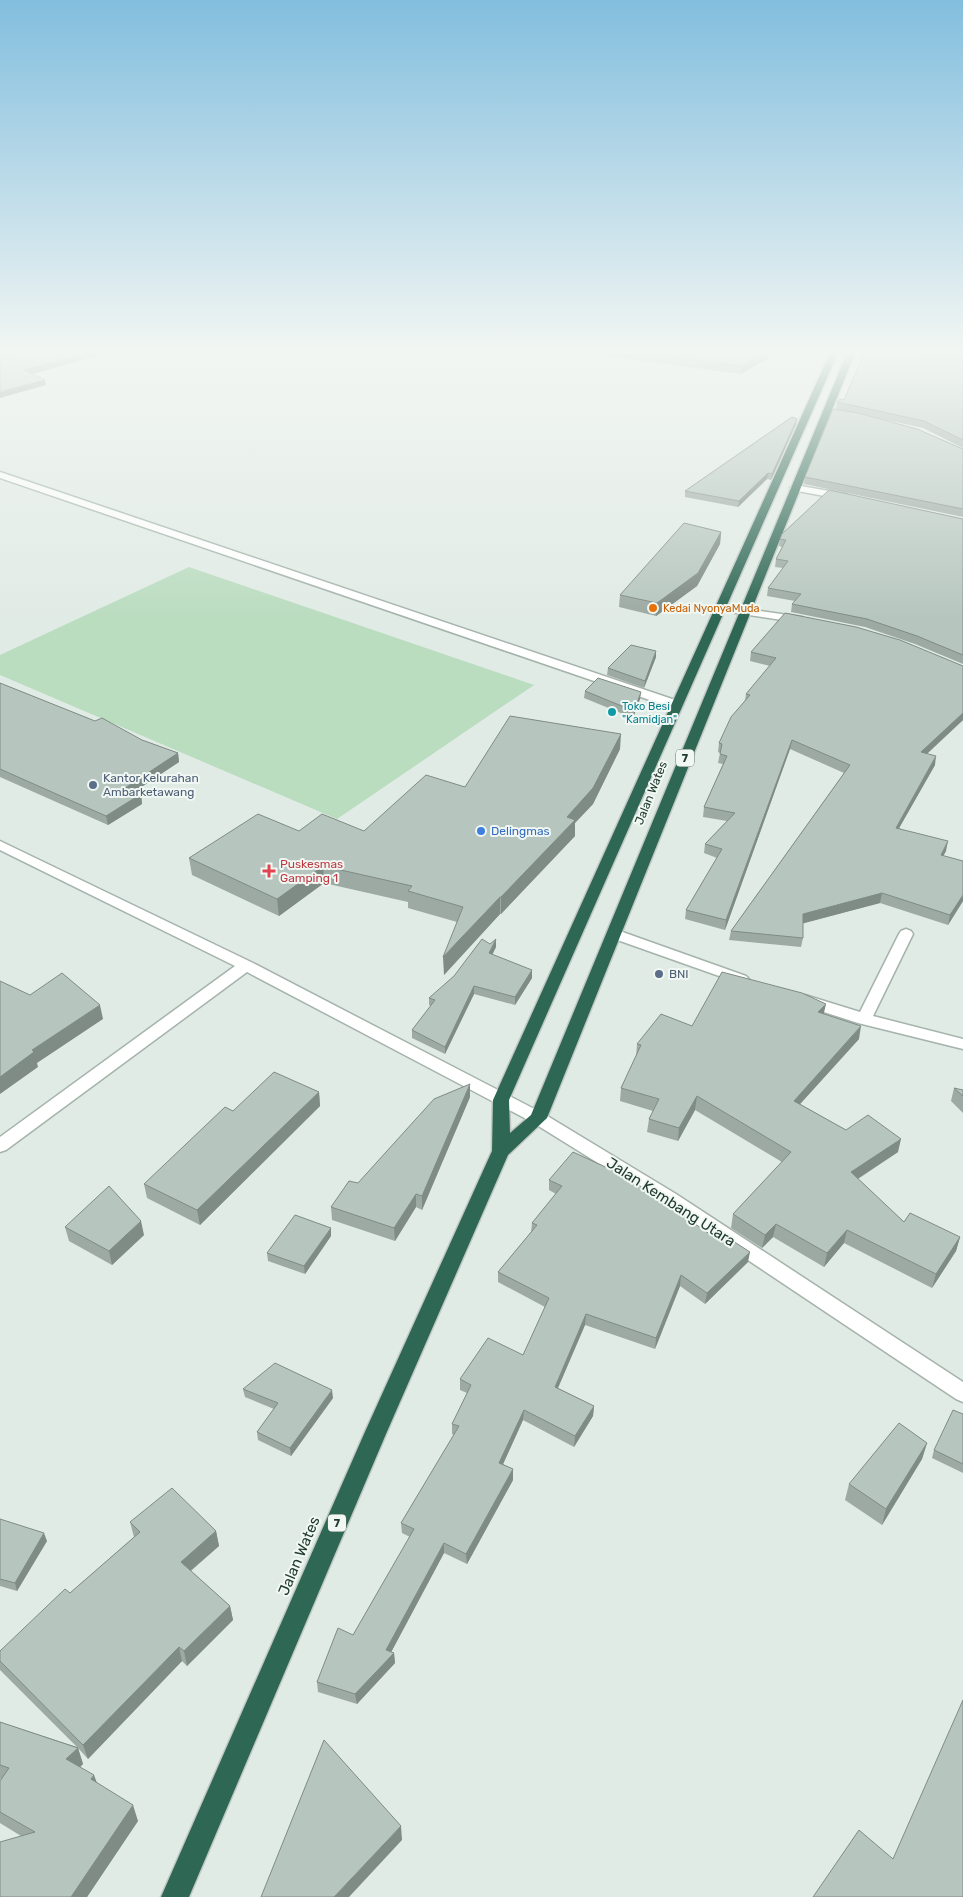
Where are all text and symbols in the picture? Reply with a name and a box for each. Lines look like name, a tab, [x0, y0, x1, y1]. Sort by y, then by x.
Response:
marker: Kedai NyonyaMuda	[647, 602, 659, 614]
place label: Kedai NyonyaMuda	[663, 602, 760, 615]
place label: Toko Besi "Kamidjan"	[622, 700, 677, 726]
marker: Toko Besi "Kamidjan"	[606, 706, 618, 718]
road number: 7	[676, 750, 694, 766]
street label: Jalan Wates	[632, 759, 670, 827]
place label: Kantor Kelurahan Ambarketawang	[103, 771, 199, 799]
marker: Kantor Kelurahan Ambarketawang	[87, 779, 99, 791]
place label: Delingmas	[491, 824, 550, 838]
marker: Delingmas	[475, 825, 487, 837]
place label: Puskesmas Gamping 1	[280, 857, 343, 885]
marker: Puskesmas Gamping 1	[262, 864, 276, 878]
place label: BNI	[669, 967, 689, 981]
marker: BNI	[653, 968, 665, 980]
street label: Jalan Kembang Utara	[603, 1154, 739, 1250]
street label: Jalan Wates	[274, 1514, 324, 1598]
road number: 7	[328, 1515, 346, 1532]

